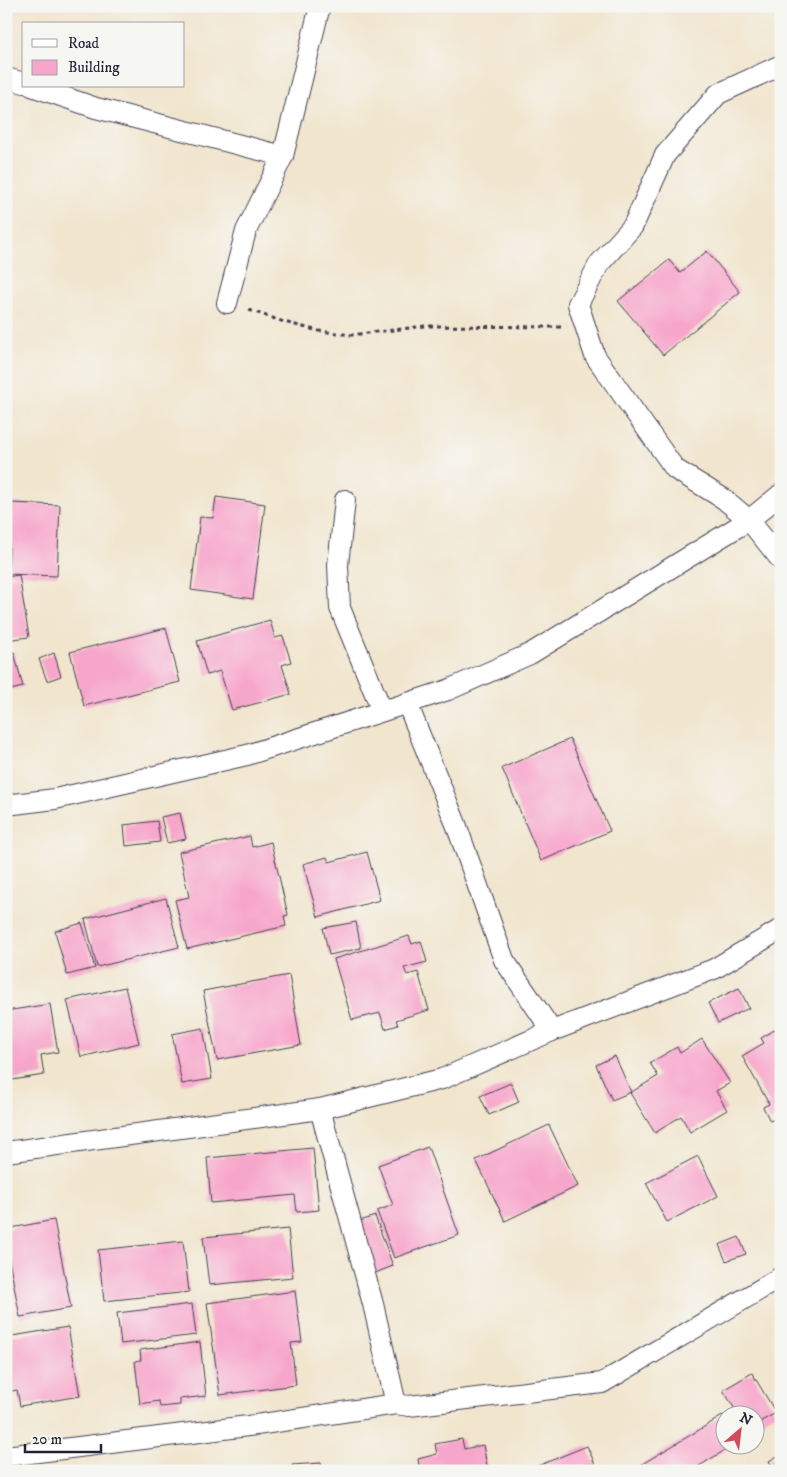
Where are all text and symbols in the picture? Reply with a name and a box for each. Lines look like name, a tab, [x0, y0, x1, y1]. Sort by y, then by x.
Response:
legend	[22, 22, 185, 88]
text: Road	[68, 34, 100, 53]
text: Building	[68, 58, 120, 77]
north arrow	[714, 1404, 764, 1454]
text: N	[736, 1409, 755, 1430]
scale bar	[25, 1422, 101, 1454]
text: 20 m	[32, 1430, 62, 1449]

